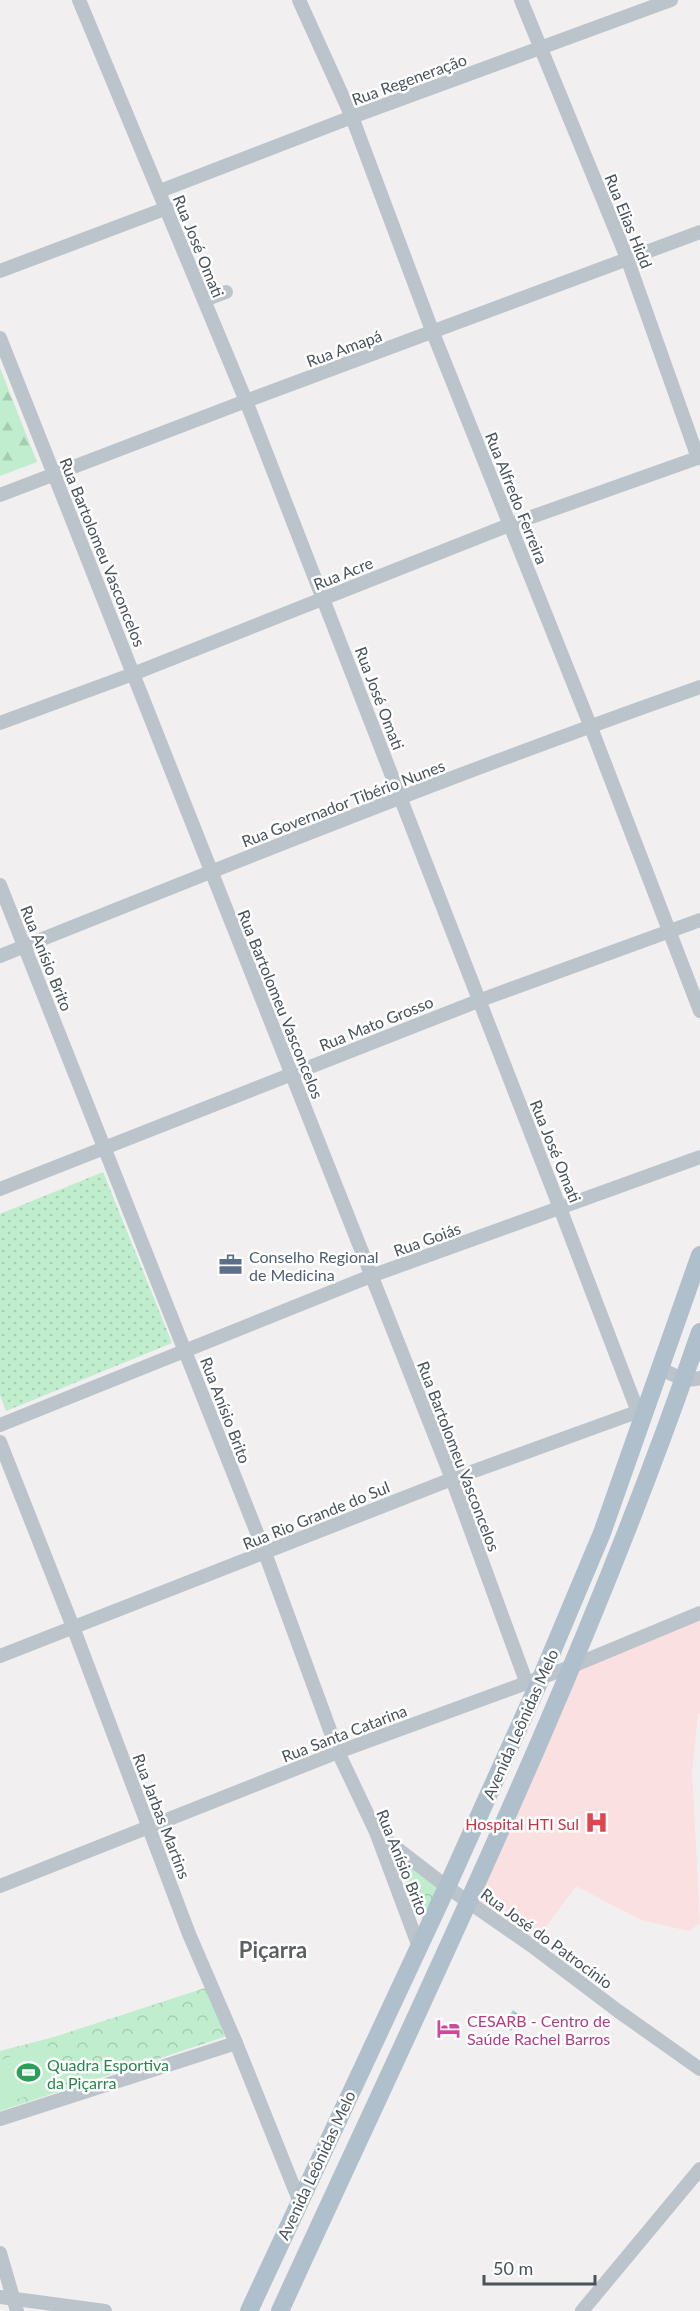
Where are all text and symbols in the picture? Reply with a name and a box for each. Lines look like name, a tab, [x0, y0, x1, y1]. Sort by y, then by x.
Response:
street label: Rua Regeneração	[349, 49, 469, 109]
street label: Rua Elias Hidd	[601, 171, 657, 271]
street label: Rua José Omati	[170, 192, 228, 300]
street label: Rua Amapá	[304, 326, 384, 370]
street label: Rua Alfredo Ferreira	[482, 429, 552, 567]
street label: Rua Bartolomeu Vasconcelos	[56, 455, 150, 649]
street label: Rua Acre	[311, 553, 375, 593]
street label: Rua José Omati	[352, 644, 408, 752]
street label: Rua Governador Tibério Nunes	[239, 755, 447, 851]
street label: Rua Anísio Brito	[17, 902, 77, 1014]
street label: Rua Bartolomeu Vasconcelos	[234, 907, 328, 1101]
street label: Rua Mato Grosso	[316, 992, 436, 1054]
street label: Rua José Omati	[527, 1097, 585, 1205]
street label: Rua Goiás	[391, 1218, 463, 1260]
place label: Conselho Regional de Medicina	[249, 1247, 379, 1284]
office icon: Conselho Regional de Medicina	[218, 1252, 244, 1278]
street label: Rua Anísio Brito	[197, 1354, 255, 1466]
street label: Rua Bartolomeu Vasconcelos	[414, 1358, 504, 1554]
street label: Rua Rio Grande do Sul	[240, 1477, 392, 1553]
street label: Avenida Leônidas Melo	[478, 1646, 562, 1802]
street label: Rua Santa Catarina	[279, 1700, 409, 1766]
street label: Rua Jarbas Martins	[129, 1751, 195, 1881]
street label: Rua Anísio Brito	[373, 1806, 433, 1918]
hospital icon: Hospital HTI Sul	[584, 1810, 610, 1836]
place label: Hospital HTI Sul	[465, 1814, 579, 1833]
street label: Rua José do Patrocínio	[477, 1884, 617, 1992]
district label: Piçarra	[239, 1936, 307, 1963]
place label: CESARB - Centro de Saúde Rachel Barros	[467, 2011, 610, 2048]
hotel icon: CESARB - Centro de Saúde Rachel Barros	[436, 2016, 462, 2042]
place label: Quadra Esportiva da Piçarra	[47, 2055, 169, 2092]
sports icon: Quadra Esportiva da Piçarra	[16, 2060, 42, 2086]
street label: Avenida Leônidas Melo	[273, 2087, 359, 2243]
scale bar	[484, 2248, 595, 2286]
text: 50 m	[493, 2257, 533, 2279]

